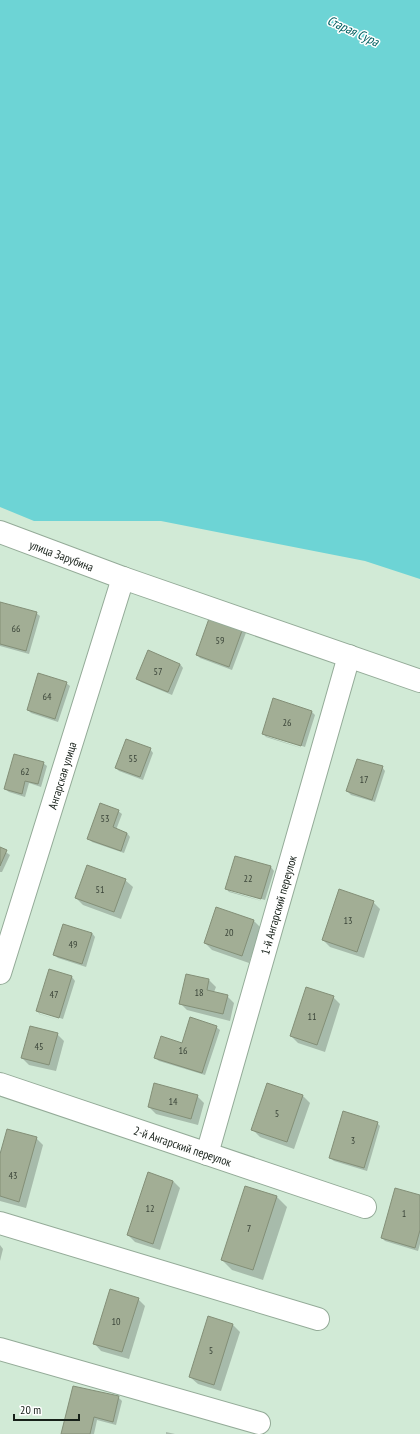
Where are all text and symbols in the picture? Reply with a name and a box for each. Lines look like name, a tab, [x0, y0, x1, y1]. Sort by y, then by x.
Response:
water label: Старая Сура	[325, 12, 382, 51]
street label: улица Зарубина	[28, 536, 96, 574]
house number: 66	[12, 622, 21, 635]
house number: 59	[216, 634, 225, 647]
house number: 57	[154, 665, 163, 678]
house number: 64	[43, 690, 52, 703]
house number: 26	[283, 716, 292, 729]
street label: Ангарская улица	[44, 740, 79, 811]
house number: 55	[129, 752, 138, 765]
house number: 62	[21, 765, 30, 778]
house number: 17	[360, 773, 369, 786]
house number: 53	[101, 812, 110, 825]
street label: 1-й Ангарский переулок	[257, 853, 299, 956]
house number: 22	[244, 872, 253, 885]
house number: 51	[96, 883, 105, 896]
house number: 13	[344, 914, 353, 927]
house number: 20	[225, 926, 234, 939]
house number: 49	[69, 938, 78, 951]
house number: 18	[195, 986, 204, 999]
house number: 47	[50, 988, 59, 1001]
house number: 11	[308, 1010, 317, 1023]
house number: 45	[35, 1040, 44, 1053]
house number: 16	[179, 1044, 188, 1057]
house number: 14	[169, 1095, 178, 1108]
house number: 5	[275, 1107, 279, 1120]
street label: 2-й Ангарский переулок	[132, 1122, 234, 1169]
house number: 3	[351, 1134, 355, 1147]
house number: 43	[9, 1169, 18, 1182]
house number: 12	[146, 1202, 155, 1215]
house number: 1	[402, 1207, 406, 1220]
house number: 7	[247, 1222, 251, 1235]
house number: 10	[112, 1315, 121, 1328]
house number: 5	[209, 1344, 213, 1357]
scale bar	[14, 1396, 79, 1422]
text: 20 m	[20, 1402, 41, 1417]

